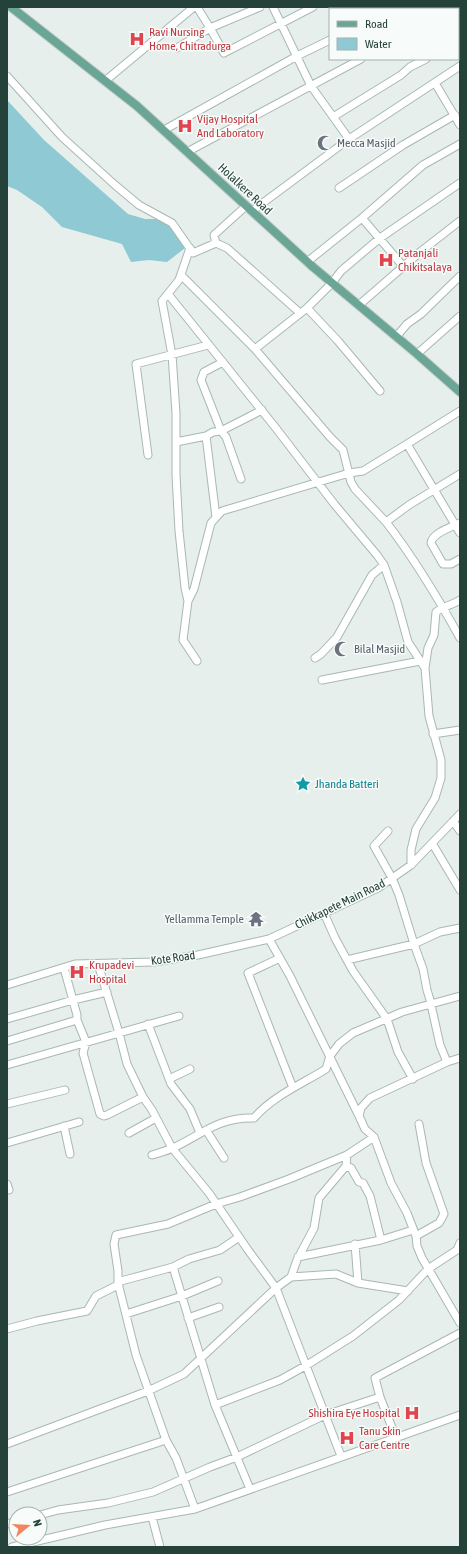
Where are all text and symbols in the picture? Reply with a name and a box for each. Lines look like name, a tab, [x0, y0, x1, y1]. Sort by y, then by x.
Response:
legend	[329, 8, 459, 60]
text: Road	[365, 17, 388, 31]
place label: Ravi Nursing Home, Chitradurga	[149, 25, 231, 53]
hospital icon: Ravi Nursing Home, Chitradurga	[128, 30, 146, 48]
text: Water	[365, 37, 392, 51]
place label: Vijay Hospital And Laboratory	[197, 112, 264, 140]
hospital icon: Vijay Hospital And Laboratory	[176, 117, 194, 135]
mosque icon: Mecca Masjid	[316, 134, 334, 152]
place label: Mecca Masjid	[337, 136, 396, 150]
street label: Holalkere Road	[215, 160, 275, 218]
place label: Patanjali Chikitsalaya	[398, 246, 452, 274]
hospital icon: Patanjali Chikitsalaya	[377, 251, 395, 269]
mosque icon: Bilal Masjid	[333, 640, 351, 658]
place label: Bilal Masjid	[354, 642, 405, 656]
place icon: Jhanda Batteri	[294, 775, 312, 793]
place label: Jhanda Batteri	[315, 777, 379, 791]
street label: Chikkapete Main Road	[293, 876, 387, 932]
temple icon: Yellamma Temple	[247, 910, 265, 928]
place label: Yellamma Temple	[165, 912, 244, 926]
street label: Kote Road	[150, 948, 196, 968]
place label: Krupadevi Hospital	[89, 958, 134, 986]
hospital icon: Krupadevi Hospital	[68, 963, 86, 981]
hospital icon: Shishira Eye Hospital	[403, 1404, 421, 1422]
place label: Shishira Eye Hospital	[308, 1406, 401, 1420]
place label: Tanu Skin Care Centre	[359, 1424, 410, 1452]
hospital icon: Tanu Skin Care Centre	[338, 1429, 356, 1447]
north arrow	[8, 1506, 48, 1546]
text: N	[31, 1518, 44, 1528]

